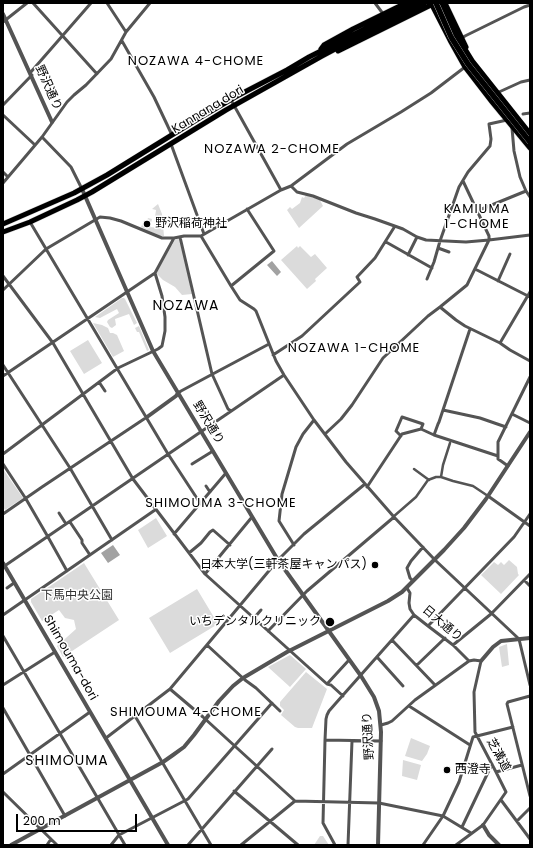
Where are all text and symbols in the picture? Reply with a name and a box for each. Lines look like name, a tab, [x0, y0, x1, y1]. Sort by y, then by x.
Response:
district label: NOZAWA 4-CHOME	[128, 54, 264, 70]
street label: 野沢通り	[32, 63, 64, 113]
street label: Kannana dori	[170, 83, 246, 137]
district label: NOZAWA 2-CHOME	[204, 142, 340, 158]
district label: KAMIUMA 1-CHOME	[444, 202, 510, 233]
place label: 野沢稲荷神社	[155, 217, 227, 231]
marker: 野沢稲荷神社	[142, 219, 152, 229]
district label: NOZAWA	[153, 298, 219, 314]
district label: NOZAWA 1-CHOME	[288, 341, 420, 357]
street label: 野沢通り	[189, 399, 227, 447]
district label: SHIMOUMA 3-CHOME	[145, 496, 297, 512]
place label: 日本大学(三軒茶屋キャンパス)	[200, 558, 367, 572]
marker: 日本大学(三軒茶屋キャンパス)	[370, 560, 380, 570]
park label: 下馬中央公園	[41, 589, 113, 603]
street label: 日大通り	[419, 603, 465, 645]
street label: Shimouma-dori	[40, 613, 100, 703]
place label: いちデンタルクリニック	[189, 615, 321, 629]
marker: いちデンタルクリニック	[324, 616, 336, 628]
district label: SHIMOUMA 4-CHOME	[110, 705, 262, 721]
street label: 野沢通り	[361, 712, 377, 760]
street label: 芝溝道	[483, 736, 513, 774]
district label: SHIMOUMA	[25, 753, 109, 769]
place label: 西澄寺	[455, 763, 491, 777]
marker: 西澄寺	[442, 765, 452, 775]
scale bar	[18, 806, 139, 832]
text: 200 m	[23, 812, 61, 829]

